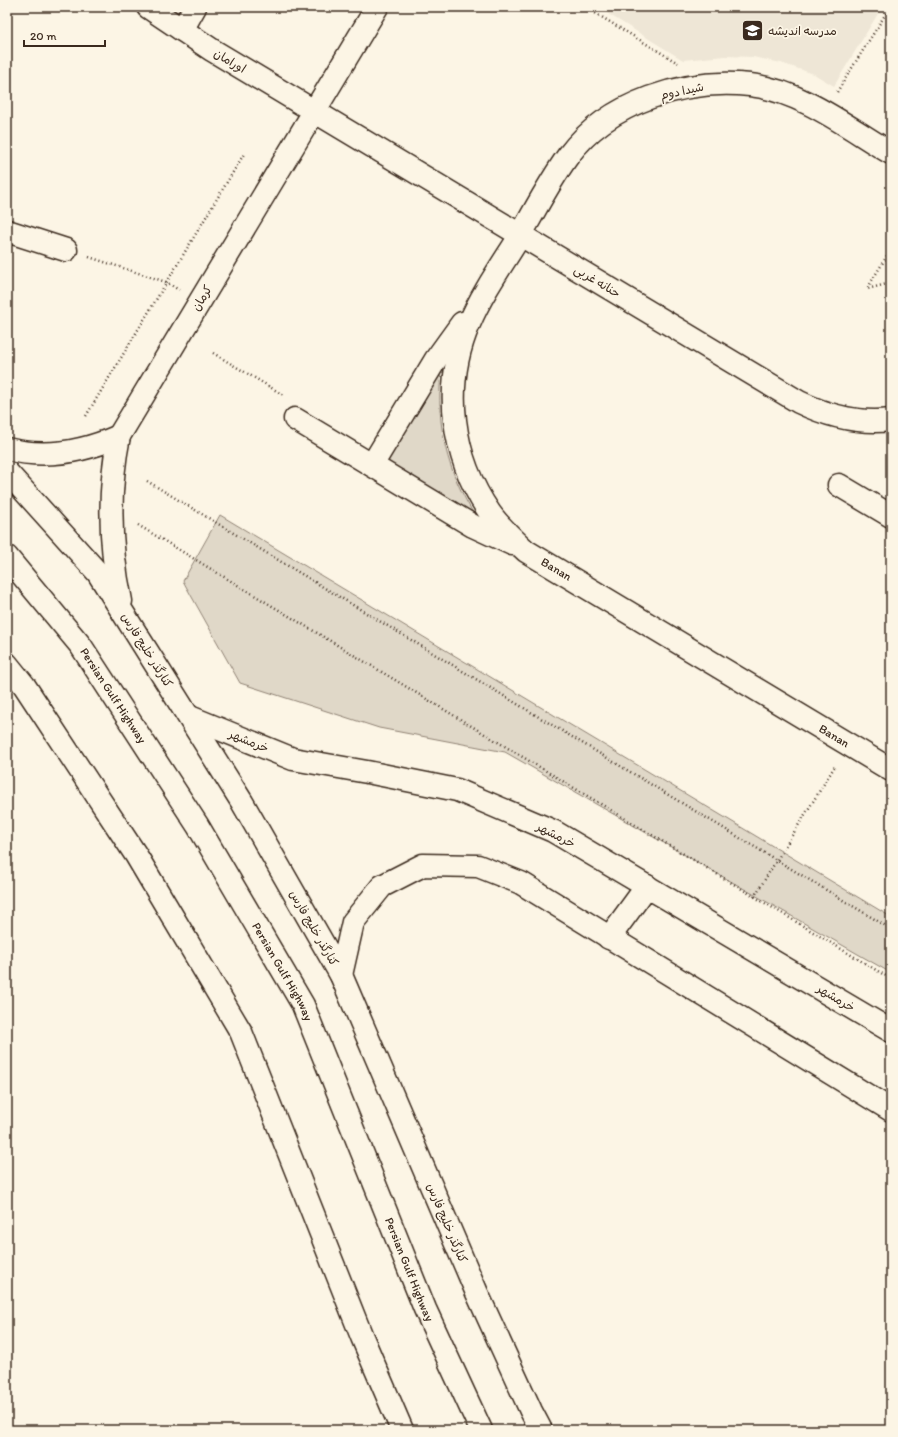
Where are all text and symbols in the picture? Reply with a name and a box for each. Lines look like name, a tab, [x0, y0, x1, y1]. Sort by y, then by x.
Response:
school or university icon: مدرسه اندیشه	[739, 18, 765, 44]
scale bar	[24, 22, 105, 48]
place label: مدرسه اندیشه	[768, 24, 837, 38]
text: 20 m	[30, 29, 57, 43]
street label: اورامان	[211, 46, 249, 77]
street label: شیدا دوم	[659, 80, 705, 104]
street label: حنانه غربی	[571, 262, 623, 301]
street label: کرمان	[189, 283, 215, 313]
street label: Banan	[539, 555, 575, 584]
street label: کنارگذر خلیج فارس	[117, 610, 176, 691]
street label: Persian Gulf Highway	[77, 645, 150, 746]
street label: Banan	[816, 721, 853, 751]
street label: خرمشهر	[226, 726, 271, 755]
street label: خرمشهر	[533, 819, 578, 851]
street label: کنارگذر خلیج فارس	[285, 888, 341, 969]
street label: Persian Gulf Highway	[249, 920, 316, 1023]
street label: خرمشهر	[814, 981, 857, 1015]
street label: کنارگذر خلیج فارس	[422, 1181, 470, 1266]
street label: Persian Gulf Highway	[382, 1215, 437, 1324]

